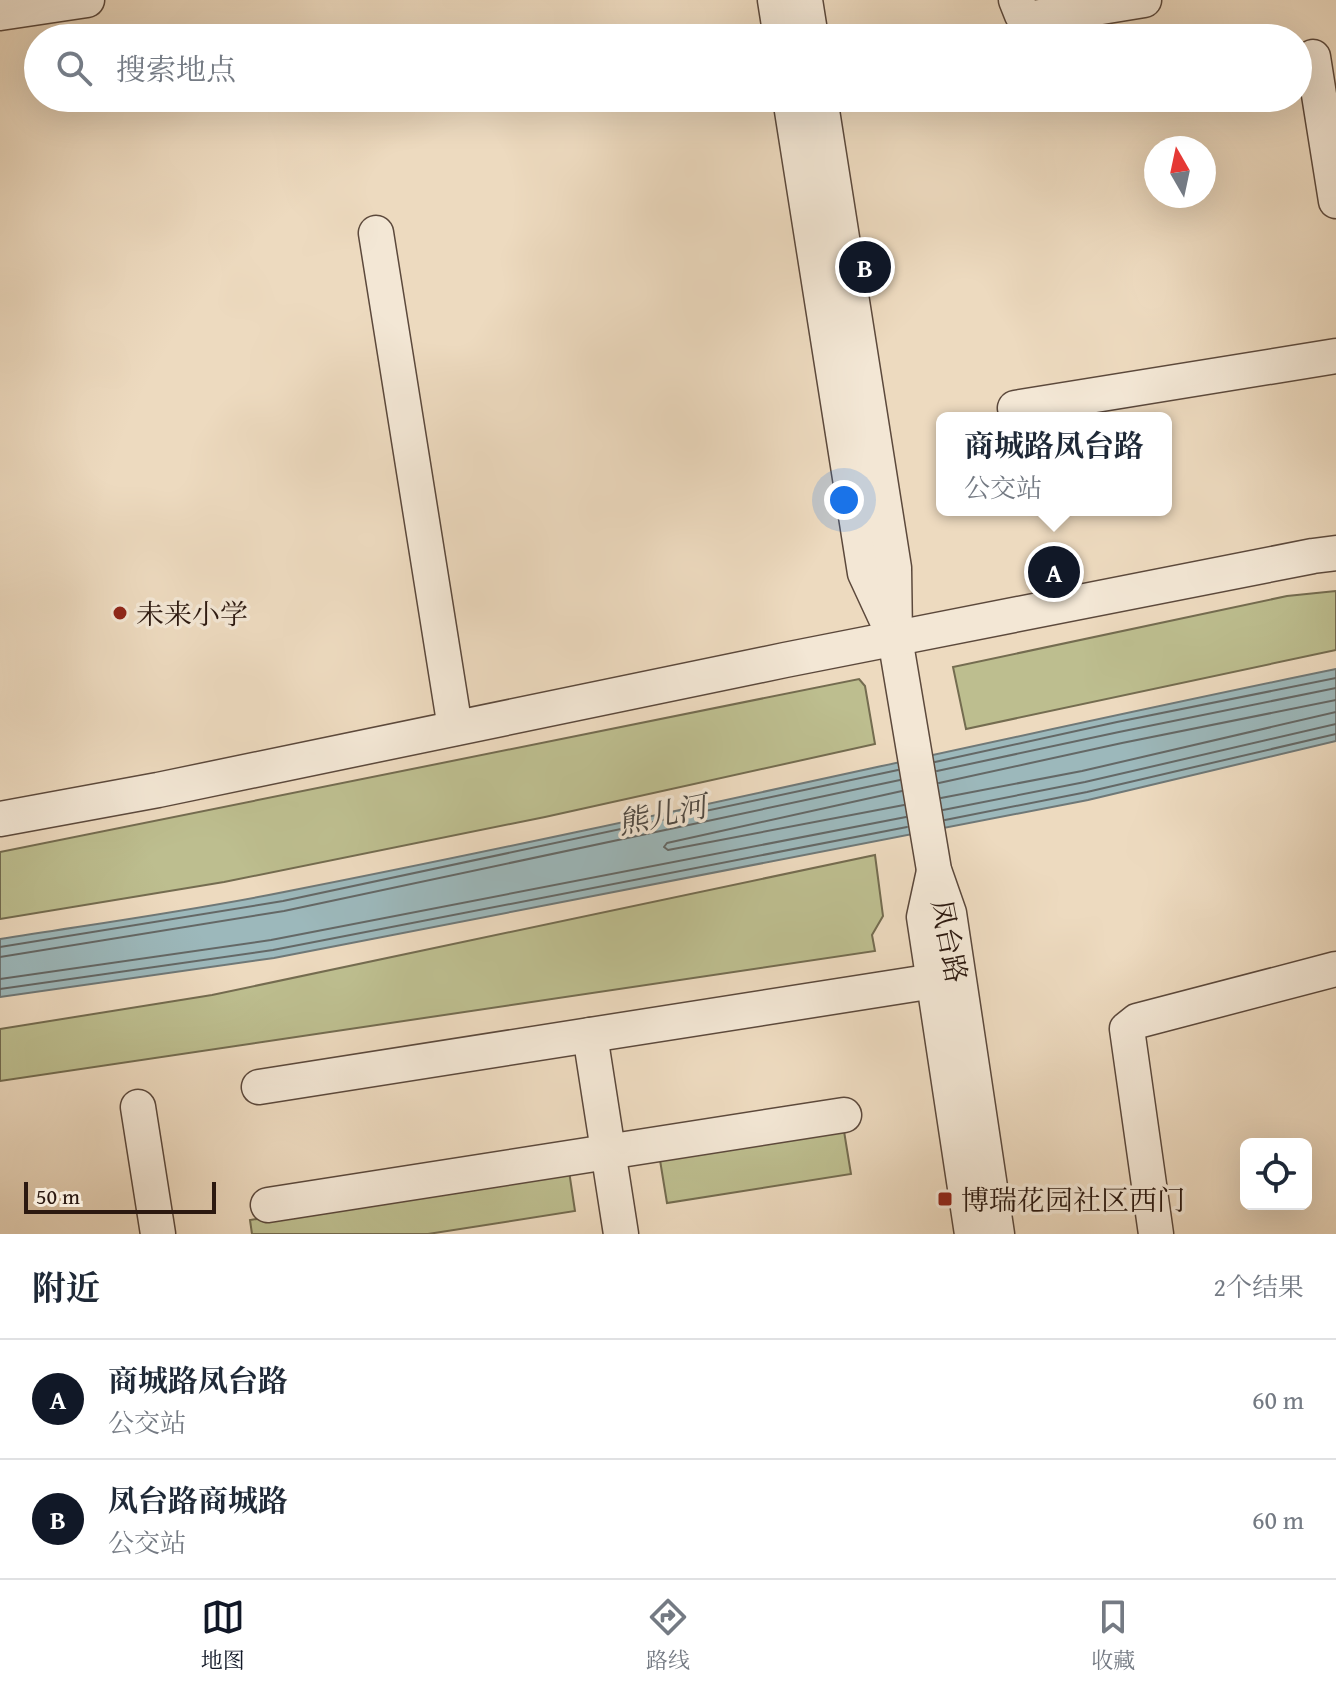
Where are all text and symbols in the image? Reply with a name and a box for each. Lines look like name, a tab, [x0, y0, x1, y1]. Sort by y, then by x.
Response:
search box	[24, 24, 1312, 112]
icon: search	[52, 46, 96, 90]
text: 搜索地点	[116, 47, 236, 91]
north arrow	[1144, 136, 1216, 208]
pin: B	[839, 237, 891, 297]
popup	[936, 412, 1172, 516]
text: 商城路凤台路	[964, 423, 1144, 467]
text: 公交站	[964, 468, 1042, 507]
your location	[824, 480, 864, 520]
pin: A	[1028, 542, 1080, 602]
place label: 未来小学	[136, 593, 248, 634]
marker: 未来小学	[111, 604, 129, 622]
water label: 熊儿河	[613, 782, 715, 845]
street label: 凤台路	[922, 896, 978, 986]
map controls	[1240, 1138, 1312, 1210]
button: locate	[1240, 1138, 1312, 1210]
scale bar	[24, 1178, 216, 1214]
place label: 博瑞花园社区西门	[961, 1179, 1185, 1220]
text: 50 m	[36, 1180, 80, 1212]
marker: 博瑞花园社区西门	[936, 1190, 954, 1208]
text: 附近	[32, 1263, 100, 1312]
text: 2个结果	[1213, 1267, 1304, 1306]
text: 商城路凤台路	[108, 1358, 288, 1402]
text: A	[50, 1380, 66, 1419]
text: 60 m	[1252, 1380, 1304, 1419]
text: 公交站	[108, 1403, 186, 1442]
text: 凤台路商城路	[108, 1478, 288, 1522]
text: B	[50, 1500, 66, 1539]
text: 60 m	[1252, 1500, 1304, 1539]
text: 公交站	[108, 1523, 186, 1562]
tab: 地图	[201, 1595, 245, 1676]
tab: 路线	[646, 1595, 690, 1676]
tab: 收藏	[1091, 1595, 1135, 1676]

